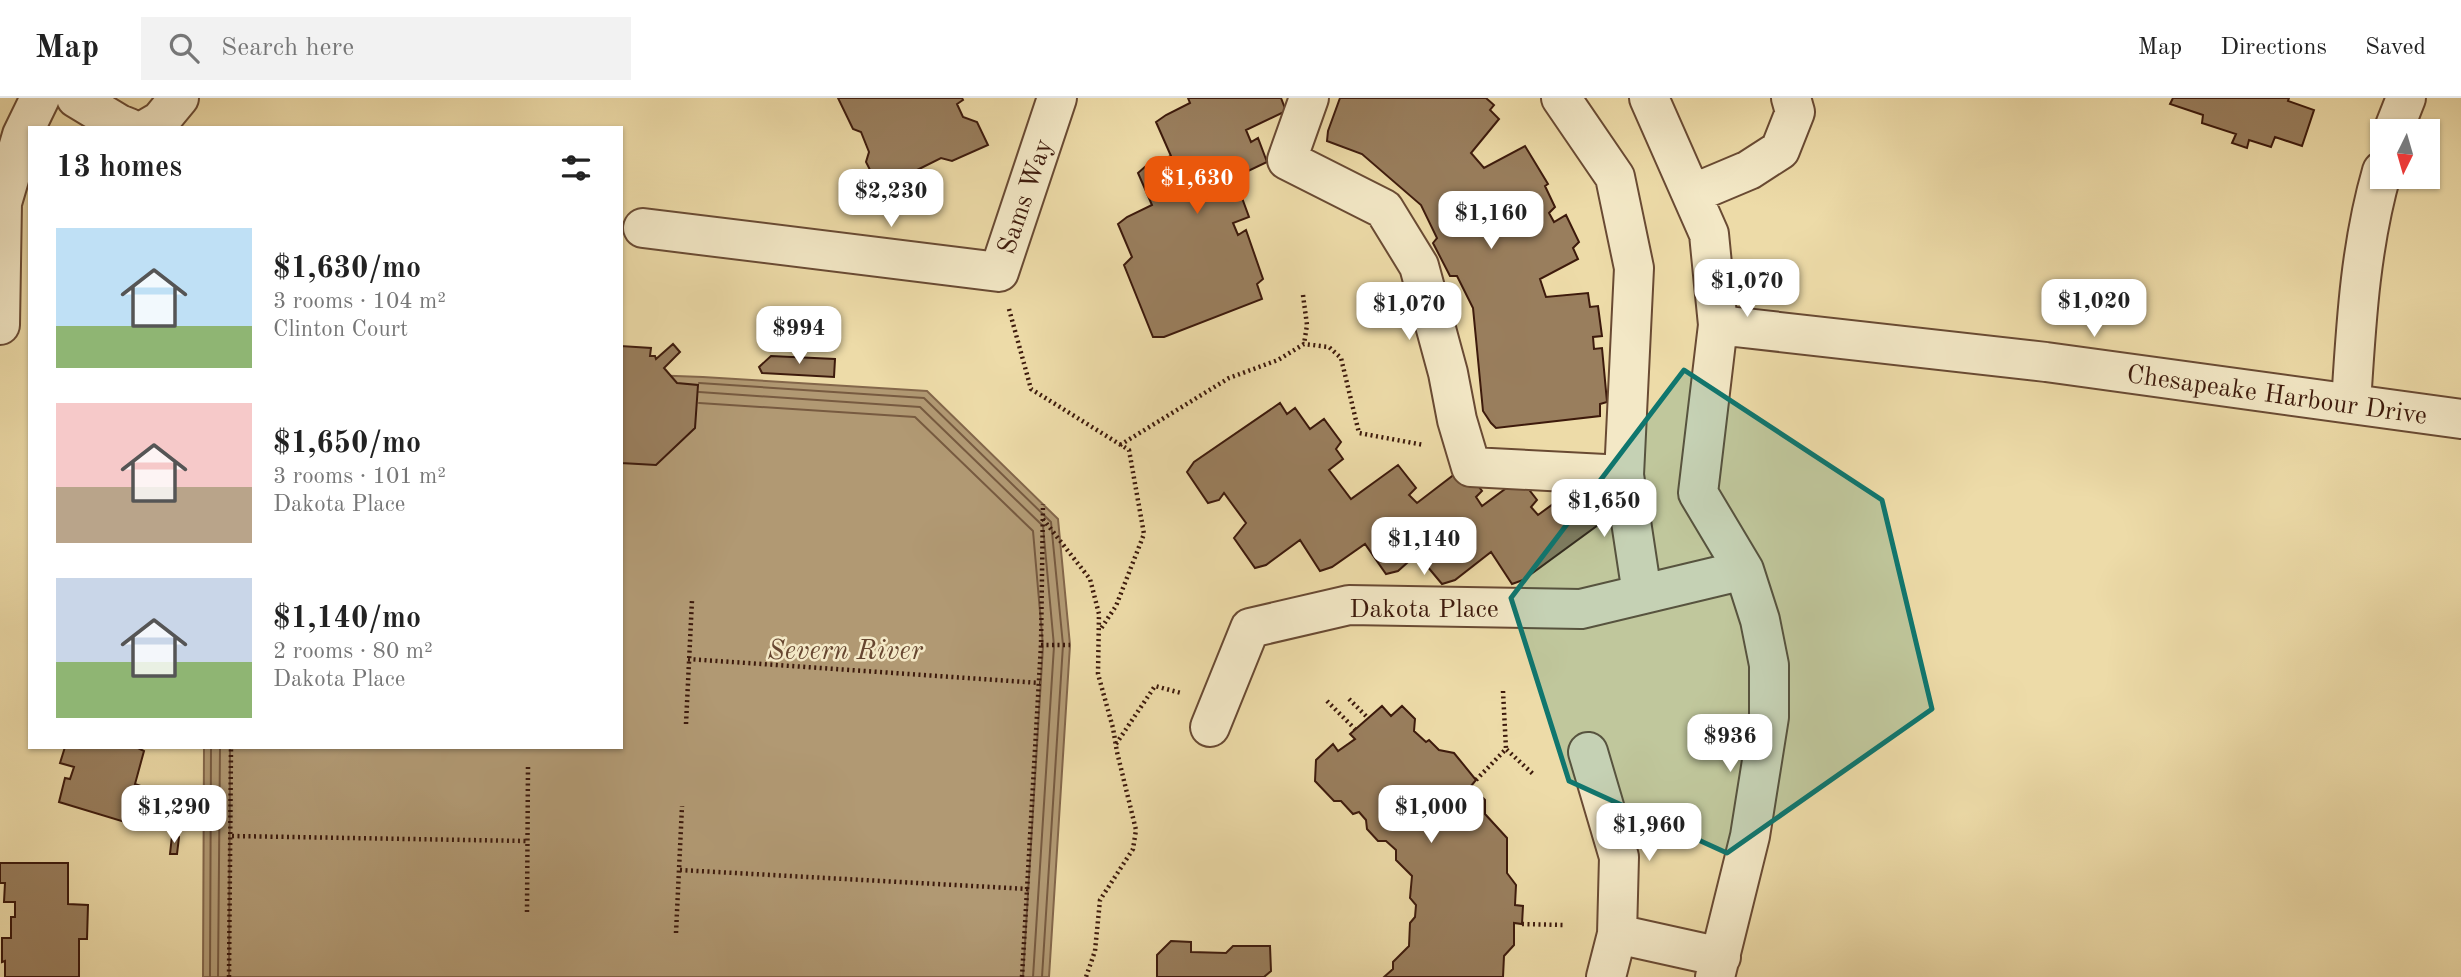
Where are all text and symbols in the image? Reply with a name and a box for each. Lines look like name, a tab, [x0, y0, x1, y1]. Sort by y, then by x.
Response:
search box	[141, 17, 631, 80]
icon: search	[165, 29, 203, 67]
text: Map	[35, 32, 99, 65]
text: Search here	[221, 35, 354, 61]
text: Map	[2138, 36, 2182, 60]
text: Directions	[2220, 36, 2327, 60]
text: Saved	[2365, 36, 2426, 60]
north arrow	[2370, 119, 2440, 189]
map controls	[2370, 119, 2440, 189]
street label: Sams Way	[994, 135, 1058, 258]
icon: filters	[557, 149, 595, 187]
text: 13 homes	[56, 153, 182, 183]
pin: $1,630	[1140, 156, 1254, 216]
text: $1,630	[1160, 167, 1234, 190]
pin: $2,230	[834, 170, 948, 229]
text: $2,230	[854, 180, 928, 203]
pin: $1,160	[1434, 192, 1548, 251]
text: $1,160	[1454, 202, 1528, 225]
text: $1,630/mo	[273, 254, 421, 284]
icon: home	[112, 256, 196, 340]
pin: $1,070	[1690, 260, 1804, 319]
text: $1,070	[1710, 270, 1784, 293]
pin: $1,020	[2037, 280, 2151, 339]
pin: $1,070	[1352, 282, 1466, 342]
text: 3 rooms · 104 m²	[273, 290, 446, 313]
text: $1,020	[2057, 290, 2131, 313]
text: $1,070	[1372, 293, 1446, 316]
pin: $994	[758, 306, 840, 366]
text: $994	[772, 317, 826, 340]
text: Clinton Court	[273, 318, 408, 341]
street label: Chesapeake Harbour Drive	[2125, 362, 2429, 430]
text: $1,650/mo	[273, 429, 421, 459]
icon: home	[112, 431, 196, 515]
text: 3 rooms · 101 m²	[273, 465, 446, 488]
pin: $1,650	[1547, 480, 1661, 539]
text: $1,650	[1567, 490, 1641, 513]
text: Dakota Place	[273, 493, 405, 516]
pin: $1,140	[1367, 518, 1481, 577]
text: $1,140	[1387, 528, 1461, 551]
street label: Dakota Place	[1349, 597, 1499, 623]
text: $1,140/mo	[273, 604, 421, 634]
icon: home	[112, 606, 196, 690]
water label: Severn River	[767, 638, 924, 666]
text: 2 rooms · 80 m²	[273, 640, 433, 663]
text: Dakota Place	[273, 668, 405, 691]
pin: $936	[1689, 714, 1771, 774]
text: $936	[1703, 725, 1757, 748]
pin: $1,290	[117, 786, 231, 845]
pin: $1,000	[1374, 786, 1488, 845]
text: $1,290	[137, 796, 211, 819]
text: $1,000	[1394, 796, 1468, 819]
pin: $1,960	[1592, 804, 1706, 863]
text: $1,960	[1612, 814, 1686, 837]

